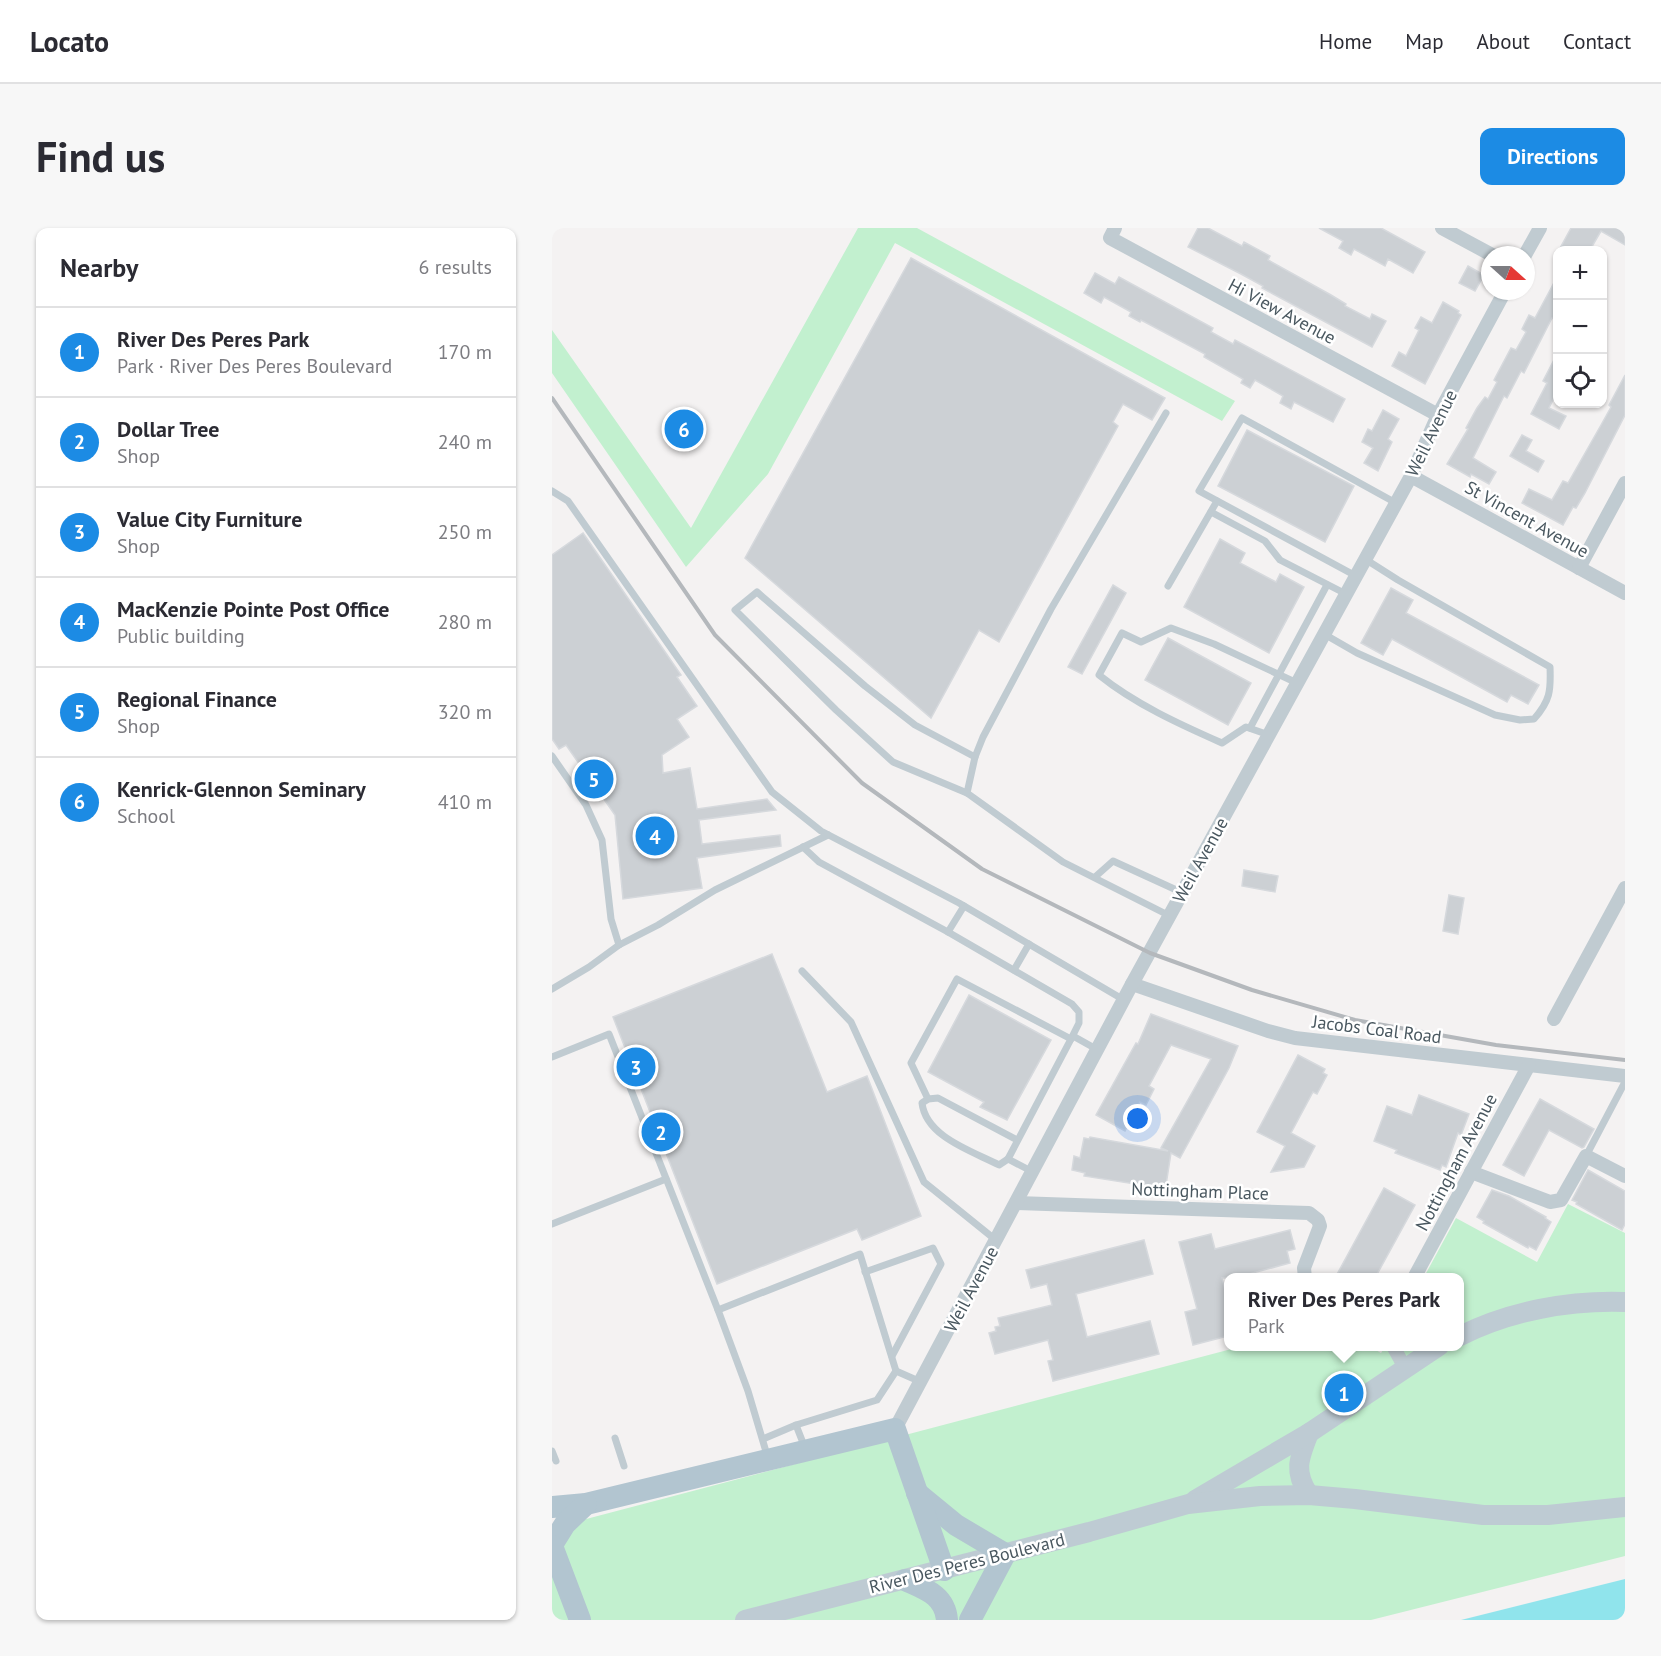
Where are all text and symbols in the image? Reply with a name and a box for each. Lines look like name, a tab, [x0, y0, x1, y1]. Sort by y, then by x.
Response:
text: Locato	[30, 23, 109, 60]
text: Home	[1319, 28, 1372, 55]
text: Map	[1405, 28, 1444, 55]
text: About	[1477, 28, 1530, 55]
text: Contact	[1563, 28, 1631, 55]
button: Directions	[1480, 128, 1625, 185]
text: Find us	[36, 129, 165, 184]
north arrow	[1481, 246, 1535, 300]
map controls	[1553, 246, 1607, 408]
button: +	[1553, 246, 1607, 300]
text: Nearby	[60, 251, 138, 284]
text: 6 results	[419, 254, 492, 280]
street label: Hi View Avenue	[1224, 273, 1340, 349]
button: −	[1553, 300, 1607, 354]
text: River Des Peres Park	[117, 325, 309, 353]
text: 1	[74, 339, 85, 365]
text: 170 m	[438, 339, 492, 365]
text: Park · River Des Peres Boulevard	[117, 353, 392, 379]
button: locate	[1553, 354, 1607, 408]
street label: Weil Avenue	[1400, 386, 1462, 480]
pin: 6	[664, 406, 704, 452]
text: Dollar Tree	[117, 415, 220, 443]
text: 2	[74, 429, 85, 455]
text: 240 m	[438, 429, 492, 455]
text: Shop	[117, 443, 160, 469]
street label: St Vincent Avenue	[1461, 475, 1593, 563]
text: Value City Furniture	[117, 505, 302, 533]
text: 3	[74, 519, 85, 545]
text: 250 m	[438, 519, 492, 545]
text: Shop	[117, 533, 160, 559]
text: MacKenzie Pointe Post Office	[117, 595, 390, 623]
text: 4	[74, 609, 85, 635]
text: 280 m	[438, 609, 492, 635]
text: Public building	[117, 623, 245, 649]
text: Regional Finance	[117, 685, 277, 713]
text: 5	[74, 699, 85, 725]
text: 320 m	[438, 699, 492, 725]
text: Shop	[117, 713, 160, 739]
pin: 5	[574, 756, 614, 802]
text: Kenrick-Glennon Seminary	[117, 775, 366, 803]
text: 6	[74, 789, 85, 815]
text: 410 m	[438, 789, 492, 815]
text: School	[117, 803, 175, 829]
street label: Weil Avenue	[1167, 813, 1233, 907]
pin: 4	[636, 814, 674, 858]
street label: Jacobs Coal Road	[1310, 1010, 1443, 1048]
pin: 3	[616, 1044, 656, 1090]
street label: Nottingham Avenue	[1410, 1089, 1502, 1235]
your location	[1123, 1104, 1152, 1133]
pin: 2	[642, 1110, 680, 1154]
street label: Nottingham Place	[1131, 1177, 1269, 1205]
street label: Weil Avenue	[939, 1242, 1003, 1336]
popup	[1224, 1273, 1464, 1351]
text: River Des Peres Park	[1248, 1285, 1440, 1313]
text: Park	[1248, 1313, 1285, 1339]
pin: 1	[1324, 1370, 1364, 1416]
street label: River Des Peres Boulevard	[867, 1528, 1067, 1598]

